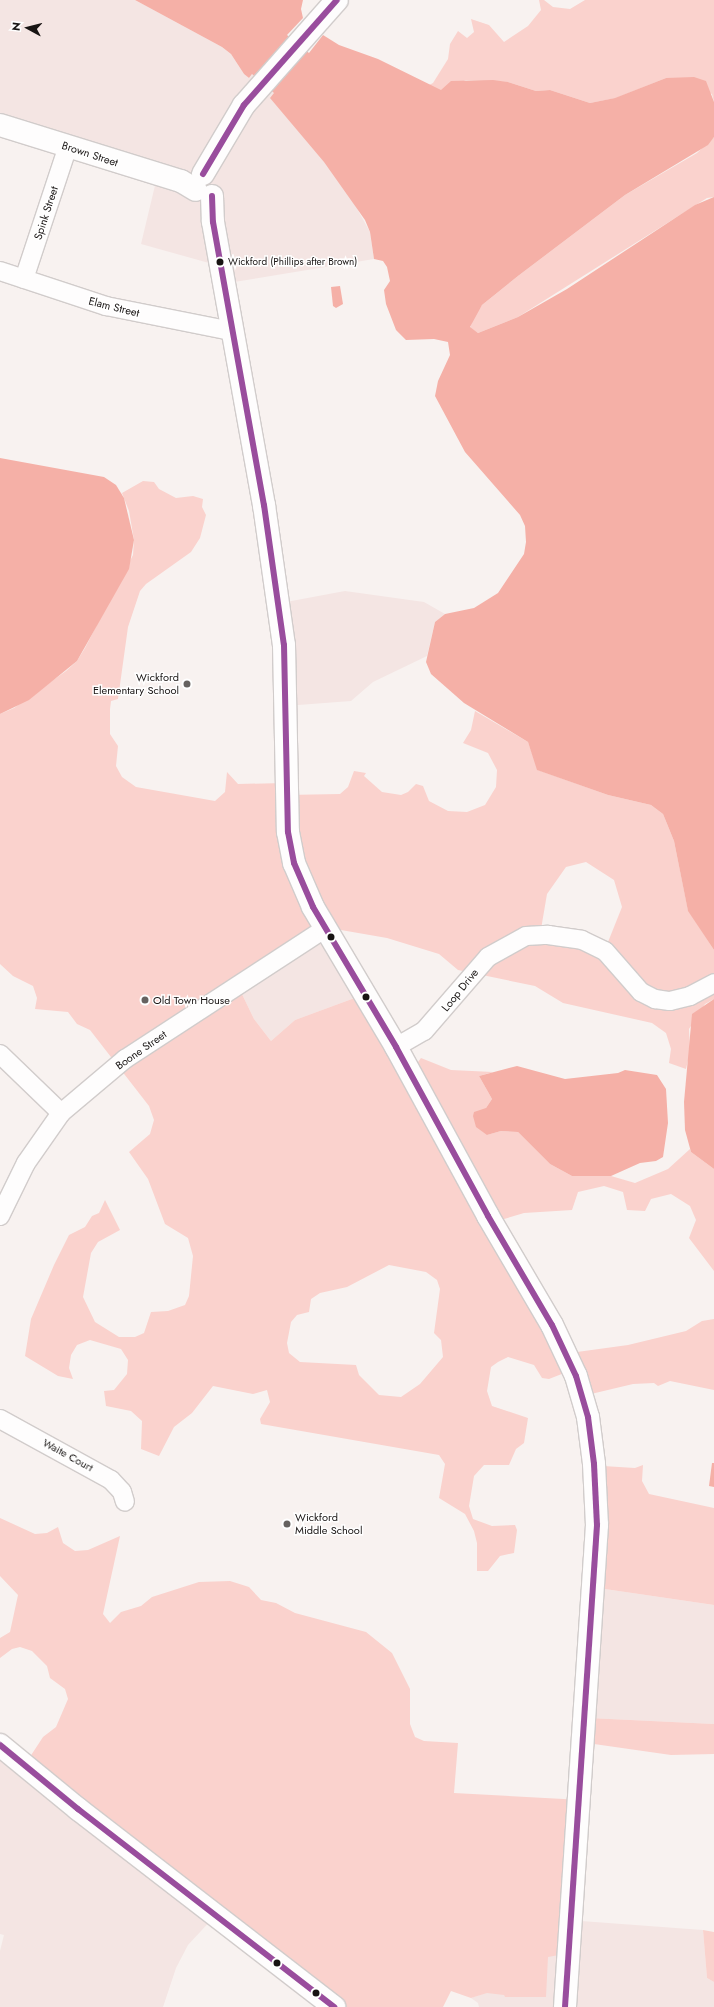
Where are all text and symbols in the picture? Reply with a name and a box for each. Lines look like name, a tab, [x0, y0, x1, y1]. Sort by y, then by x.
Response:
north arrow	[8, 8, 48, 48]
text: N	[8, 21, 25, 32]
street label: Brown Street	[60, 139, 120, 169]
street label: Spink Street	[31, 185, 61, 241]
place label: Wickford (Phillips after Brown)	[228, 256, 357, 268]
marker: Wickford (Phillips after Brown)	[215, 257, 225, 267]
street label: Elam Street	[87, 294, 141, 320]
place label: Wickford Elementary School	[93, 671, 179, 697]
marker: Wickford Elementary School	[182, 679, 192, 689]
unlabelled marker	[326, 932, 336, 942]
street label: Loop Drive	[439, 966, 481, 1014]
unlabelled marker	[361, 992, 371, 1002]
place label: Old Town House	[153, 993, 230, 1007]
marker: Old Town House	[140, 995, 150, 1005]
street label: Boone Street	[113, 1028, 169, 1072]
street label: Waite Court	[41, 1436, 95, 1474]
place label: Wickford Middle School	[295, 1511, 362, 1537]
marker: Wickford Middle School	[282, 1519, 292, 1529]
unlabelled marker	[272, 1958, 282, 1968]
unlabelled marker	[311, 1988, 321, 1998]

